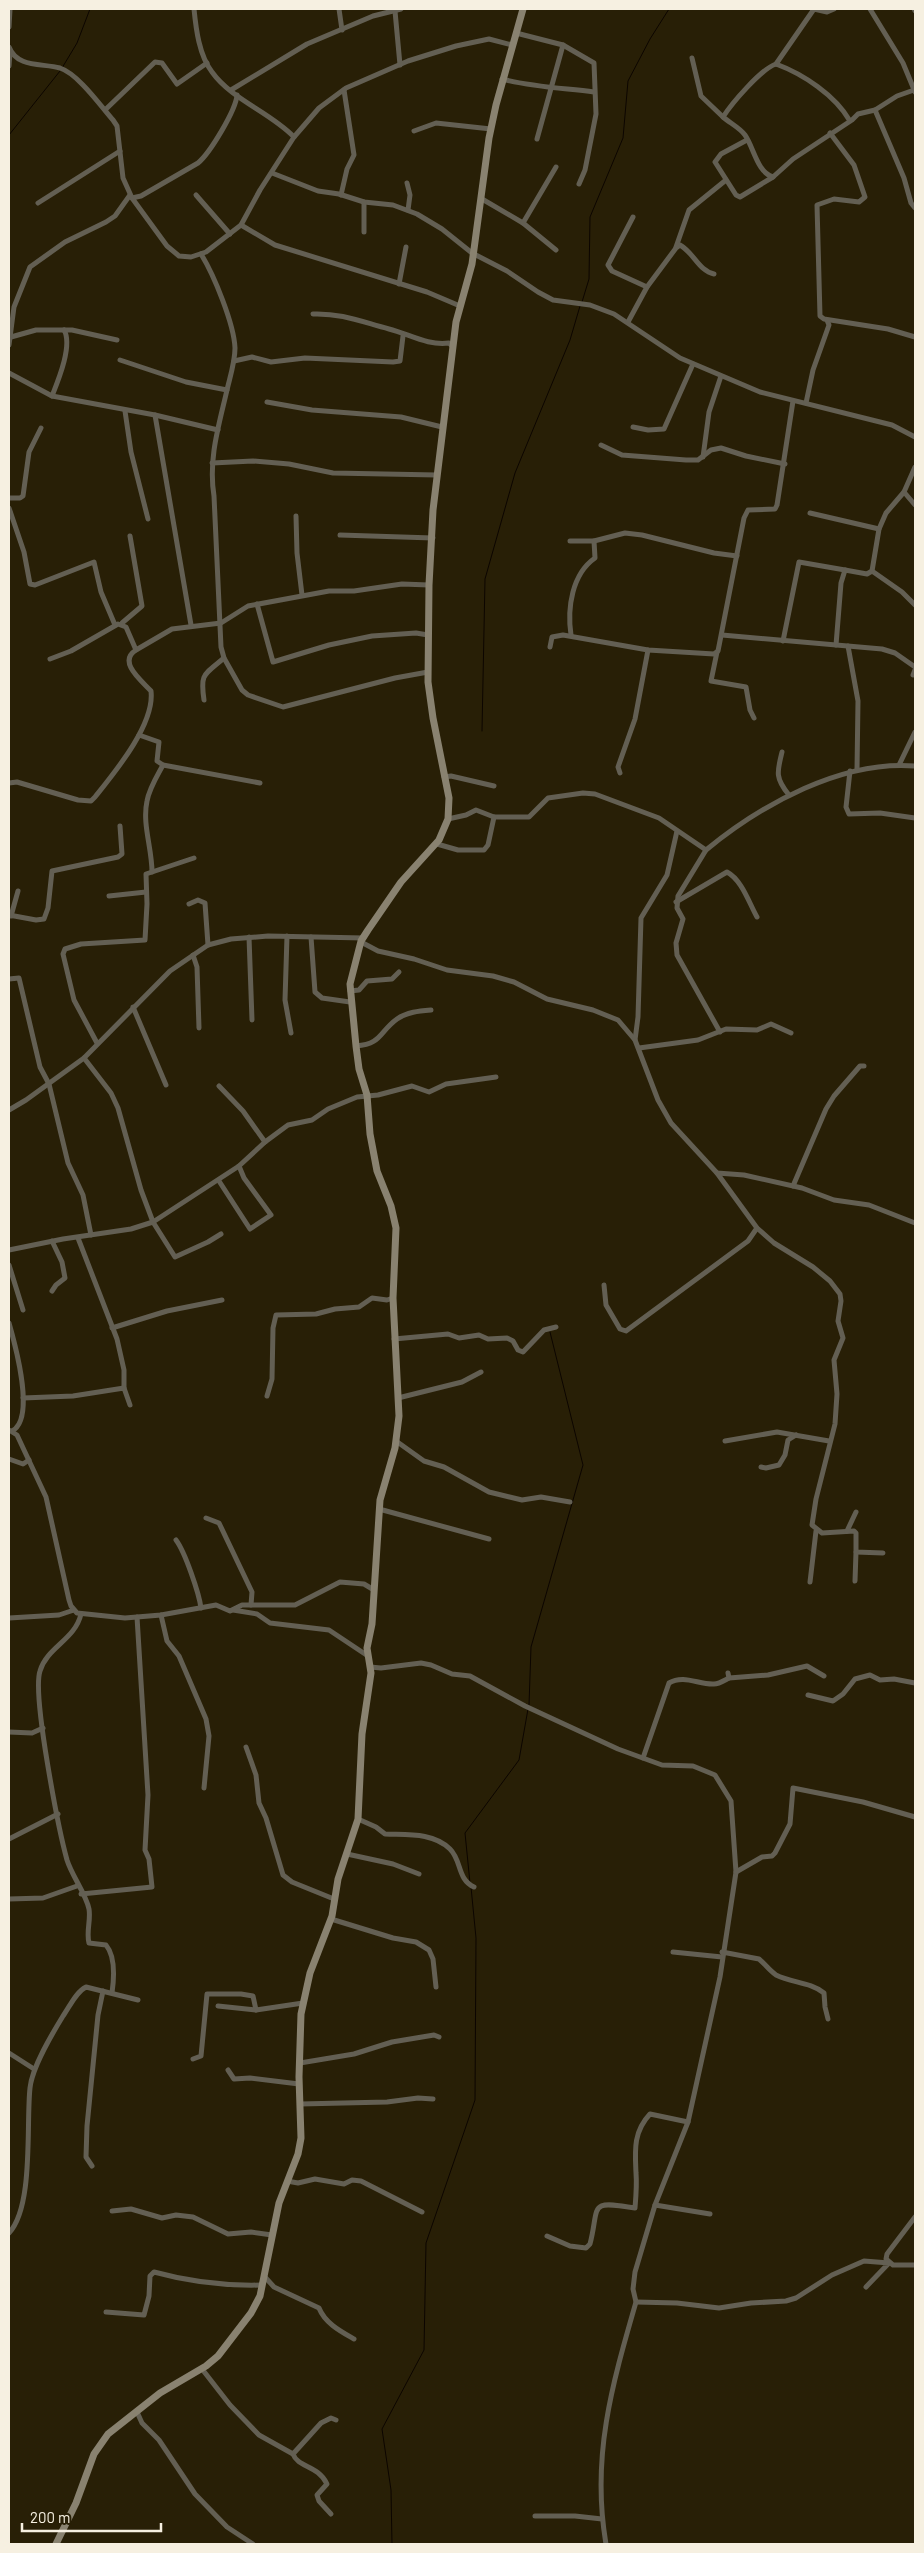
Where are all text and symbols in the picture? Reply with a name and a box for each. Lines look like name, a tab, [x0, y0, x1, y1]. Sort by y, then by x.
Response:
scale bar	[22, 2500, 161, 2532]
text: 200 m	[30, 2508, 70, 2526]

